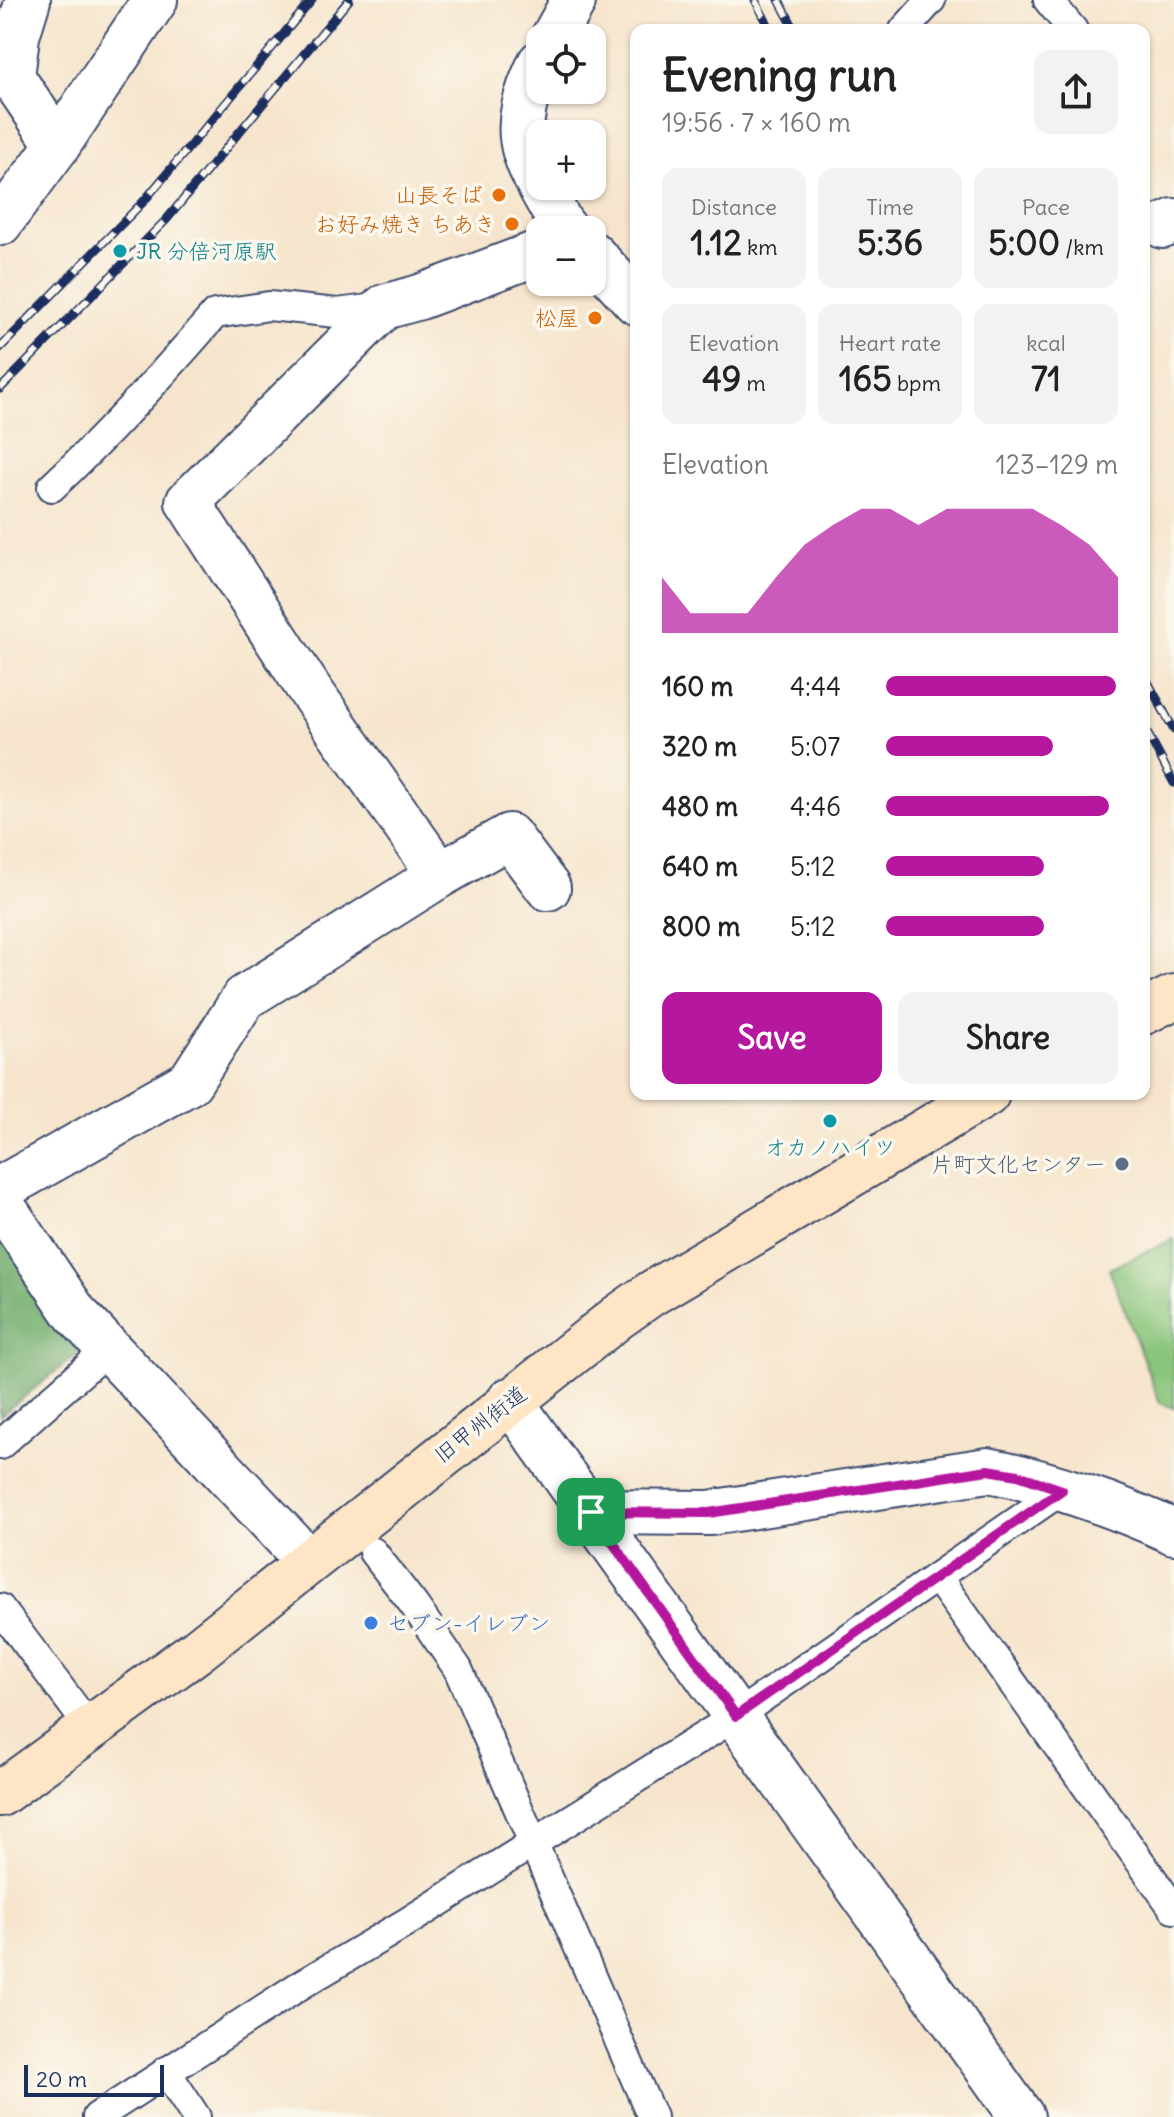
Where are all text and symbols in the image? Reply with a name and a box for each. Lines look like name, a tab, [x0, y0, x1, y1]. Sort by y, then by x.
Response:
map controls	[526, 24, 606, 296]
button: locate	[526, 24, 606, 104]
text: Evening run	[662, 48, 897, 103]
button: share	[1034, 50, 1118, 134]
text: 19:56 · 7 × 160 m	[662, 106, 851, 139]
button: +	[526, 120, 606, 200]
place label: 山長そば	[395, 181, 483, 209]
marker: 山長そば	[490, 186, 508, 204]
text: Distance	[691, 193, 777, 221]
text: Time	[866, 193, 914, 221]
text: Pace	[1022, 193, 1070, 221]
place label: お好み焼き ちあき	[315, 210, 496, 238]
marker: お好み焼き ちあき	[503, 215, 521, 233]
button: −	[526, 216, 606, 296]
text: 1.12	[690, 221, 742, 264]
text: 5:36	[857, 221, 923, 264]
text: 5:00	[988, 221, 1060, 264]
text: km	[742, 233, 778, 261]
text: /km	[1060, 233, 1104, 261]
place label: JR 分倍河原駅	[136, 237, 277, 265]
marker: JR 分倍河原駅	[111, 242, 129, 260]
place label: 松屋	[535, 304, 579, 332]
marker: 松屋	[586, 309, 604, 327]
text: Elevation	[689, 329, 779, 357]
text: Heart rate	[839, 329, 941, 357]
text: kcal	[1026, 329, 1066, 357]
text: 49	[702, 357, 741, 400]
text: 165	[839, 357, 892, 400]
text: 71	[1031, 357, 1061, 400]
text: m	[741, 369, 766, 397]
text: bpm	[892, 369, 941, 397]
text: Elevation	[662, 448, 769, 481]
text: 123–129 m	[995, 448, 1118, 481]
text: 160 m	[662, 670, 733, 703]
text: 4:44	[790, 670, 841, 703]
text: 320 m	[662, 730, 737, 763]
text: 5:07	[790, 730, 840, 763]
text: 480 m	[662, 790, 738, 823]
text: 4:46	[790, 790, 841, 823]
text: 640 m	[662, 850, 738, 883]
text: 5:12	[790, 850, 835, 883]
text: 800 m	[662, 910, 740, 943]
text: 5:12	[790, 910, 835, 943]
button: Save	[662, 992, 882, 1084]
button: Share	[898, 992, 1118, 1084]
marker: オカノハイツ	[821, 1112, 839, 1130]
place label: オカノハイツ	[764, 1133, 896, 1161]
place label: 片町文化センター	[931, 1150, 1106, 1178]
marker: 片町文化センター	[1113, 1155, 1131, 1173]
street label: 旧甲州街道	[428, 1379, 532, 1469]
pin	[557, 1478, 625, 1546]
icon: arrive	[569, 1490, 613, 1534]
place label: セブン-イレブン	[387, 1609, 550, 1637]
marker: セブン-イレブン	[362, 1614, 380, 1632]
scale bar	[24, 2061, 164, 2097]
text: 20 m	[36, 2065, 87, 2093]

